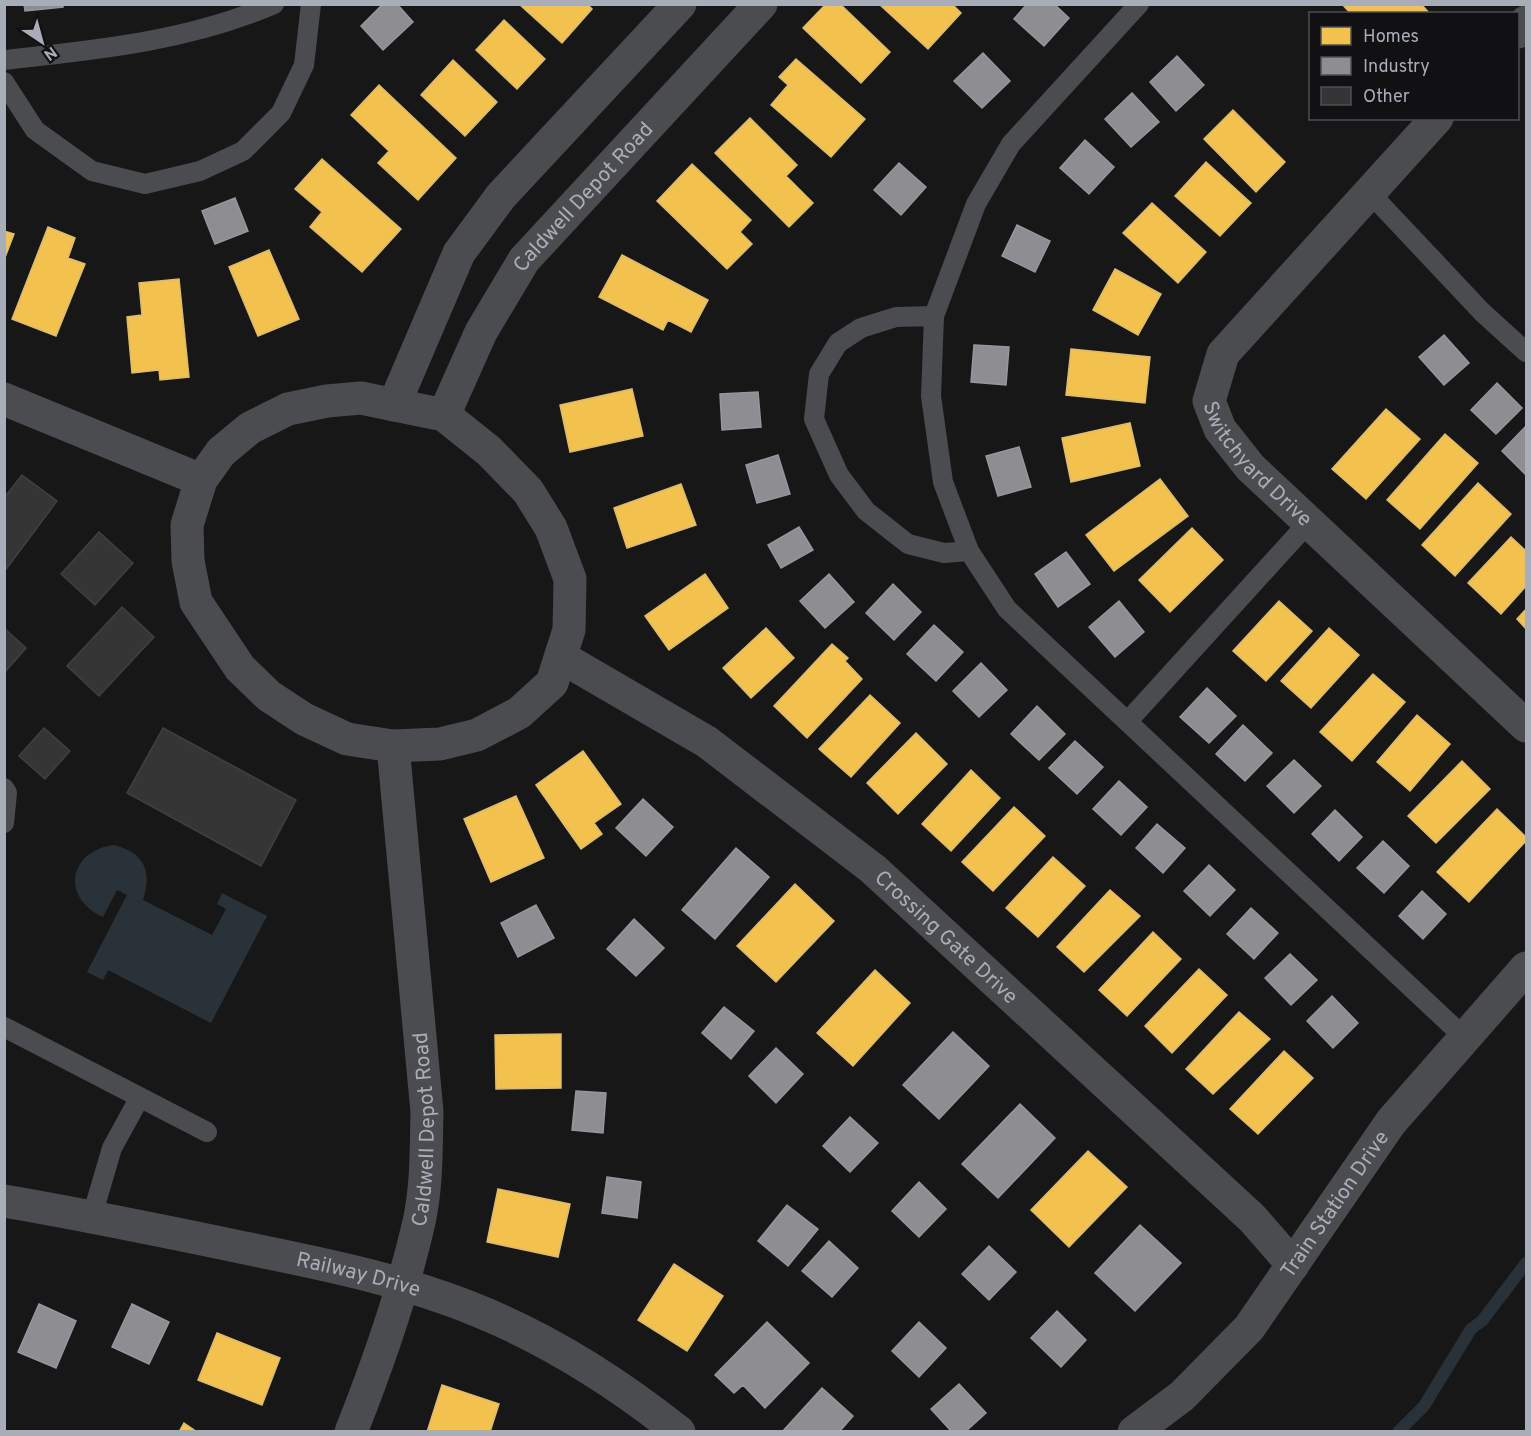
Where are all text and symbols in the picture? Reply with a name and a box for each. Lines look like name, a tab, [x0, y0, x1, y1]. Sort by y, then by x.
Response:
north arrow	[12, 12, 72, 72]
legend	[1309, 12, 1519, 120]
text: Homes	[1363, 26, 1419, 49]
text: N	[39, 41, 60, 64]
text: Industry	[1363, 56, 1430, 79]
text: Other	[1363, 86, 1410, 109]
street label: Caldwell Depot Road	[508, 117, 660, 277]
street label: Switchyard Drive	[1195, 398, 1317, 533]
street label: Crossing Gate Drive	[868, 865, 1023, 1011]
street label: Caldwell Depot Road	[406, 1031, 442, 1229]
street label: Train Station Drive	[1275, 1126, 1396, 1284]
street label: Railway Drive	[294, 1247, 424, 1304]

